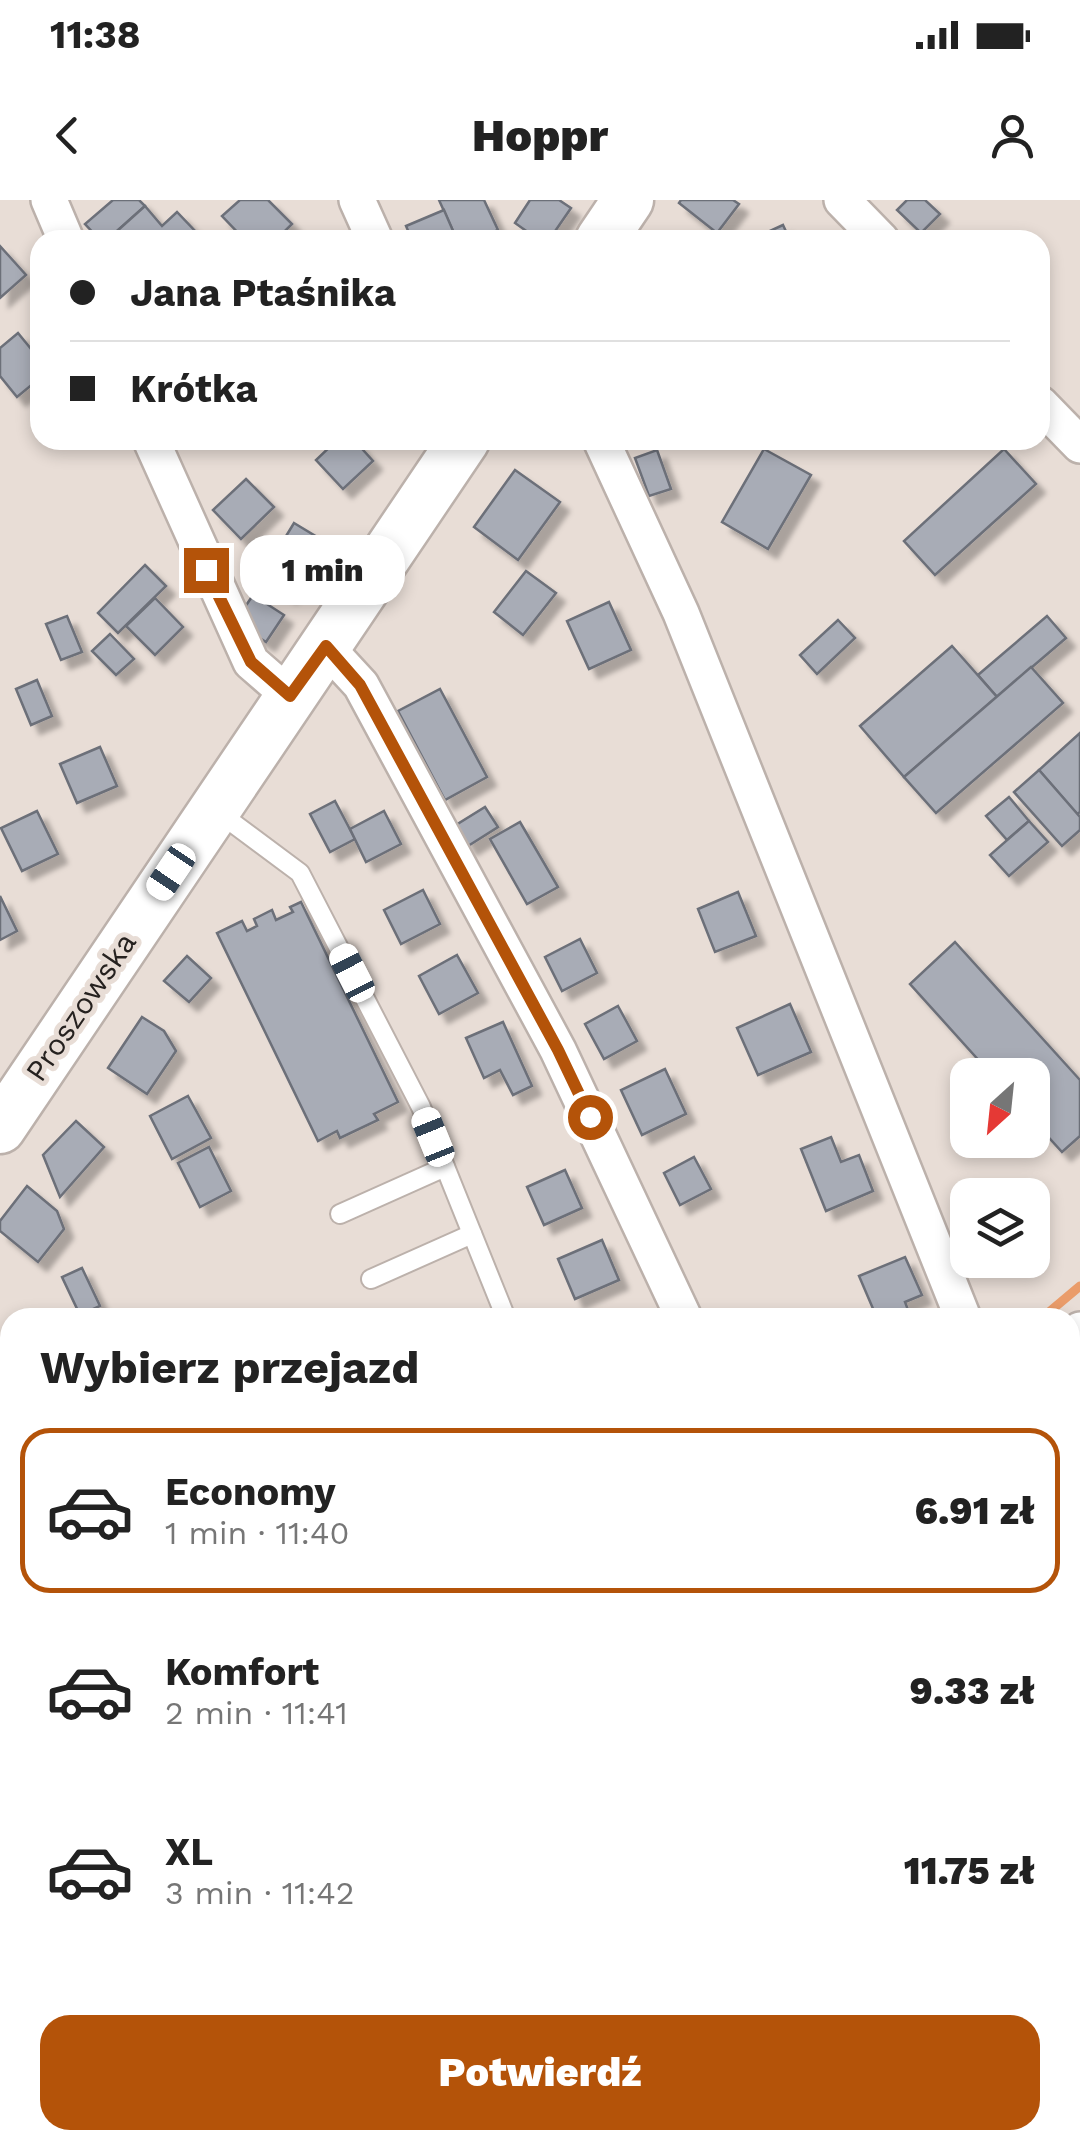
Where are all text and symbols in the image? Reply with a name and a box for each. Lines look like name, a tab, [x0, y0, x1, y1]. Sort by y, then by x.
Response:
text: 11:38	[50, 13, 141, 57]
icon: back	[40, 108, 95, 163]
icon: person	[985, 108, 1040, 163]
text: Hoppr	[472, 109, 608, 162]
text: Jana Ptaśnika	[130, 271, 396, 315]
text: Krótka	[130, 367, 258, 411]
callout: 1 min	[241, 535, 406, 605]
route end	[184, 548, 229, 593]
text: 1 min	[281, 551, 364, 589]
car	[142, 839, 200, 905]
street label: Proszowska	[18, 926, 143, 1088]
car	[325, 939, 379, 1007]
north arrow	[950, 1058, 1050, 1158]
map controls	[950, 1058, 1050, 1278]
route start	[568, 1095, 613, 1140]
car	[408, 1104, 458, 1170]
button: layers	[950, 1178, 1050, 1278]
text: Wybierz przejazd	[40, 1341, 419, 1394]
icon: car	[45, 1466, 135, 1556]
text: Economy	[165, 1470, 336, 1514]
text: 6.91 zł	[914, 1489, 1035, 1533]
text: 1 min · 11:40	[165, 1514, 350, 1552]
icon: car	[45, 1646, 135, 1736]
text: Komfort	[165, 1650, 319, 1694]
text: 9.33 zł	[910, 1669, 1035, 1713]
text: 2 min · 11:41	[165, 1694, 348, 1732]
icon: car	[45, 1826, 135, 1916]
text: XL	[165, 1830, 213, 1874]
text: 11.75 zł	[904, 1849, 1035, 1893]
text: 3 min · 11:42	[165, 1874, 354, 1912]
button: Potwierdź	[40, 2015, 1040, 2130]

